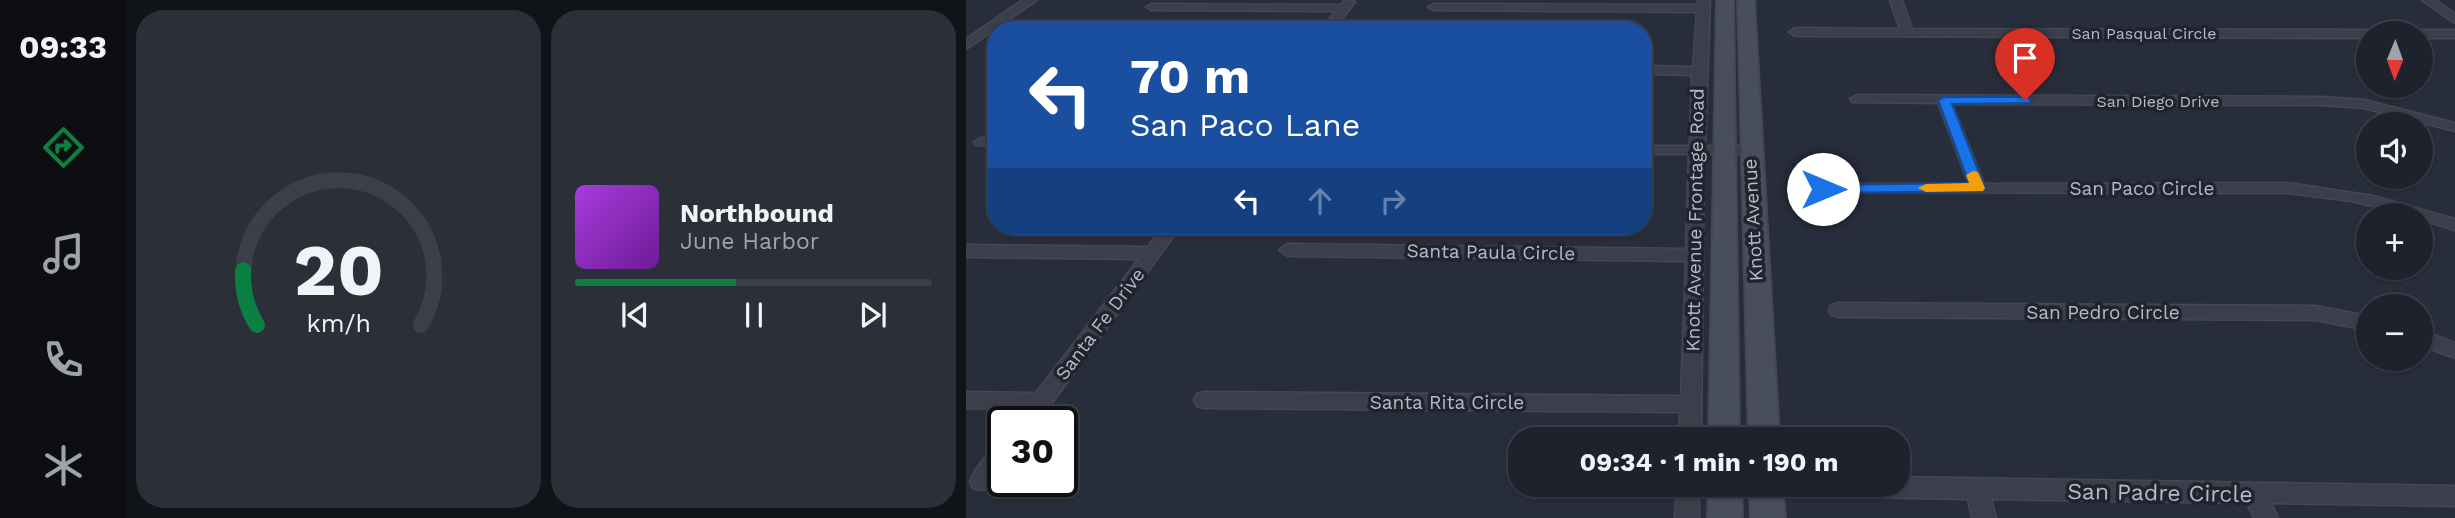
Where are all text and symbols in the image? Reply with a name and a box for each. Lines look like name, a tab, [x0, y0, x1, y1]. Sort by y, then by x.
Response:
north arrow	[2356, 21, 2432, 98]
map controls	[2356, 21, 2433, 371]
street label: San Pasqual Circle	[2071, 24, 2217, 43]
text: 09:33	[19, 28, 107, 66]
pin	[1995, 28, 2055, 100]
icon: arrive	[2006, 39, 2044, 77]
text: 70 m	[1130, 47, 1250, 105]
icon: left	[1015, 49, 1106, 140]
street label: Knott Avenue Frontage Road	[1681, 88, 1709, 352]
street label: San Diego Drive	[2097, 92, 2219, 111]
text: San Paco Lane	[1130, 106, 1360, 144]
button: sound	[2356, 112, 2433, 189]
icon: directions	[39, 123, 88, 172]
position arrow	[1786, 152, 1860, 226]
street label: Knott Avenue	[1738, 158, 1768, 282]
street label: San Paco Circle	[2070, 177, 2214, 200]
icon: left	[1228, 182, 1266, 220]
icon: ahead	[1301, 182, 1339, 220]
icon: right	[1374, 182, 1412, 220]
text: Northbound	[680, 198, 834, 228]
button: +	[2356, 203, 2433, 280]
text: 20	[293, 227, 384, 313]
text: June Harbor	[680, 228, 819, 255]
icon: music	[39, 229, 88, 278]
street label: Santa Paula Circle	[1406, 239, 1576, 265]
street label: Santa Fe Drive	[1050, 263, 1150, 385]
button: −	[2356, 294, 2433, 371]
icon: previous	[616, 296, 654, 334]
icon: pause	[735, 296, 773, 334]
icon: next	[854, 296, 892, 334]
street label: San Pedro Circle	[2026, 301, 2180, 324]
text: km/h	[306, 309, 371, 338]
icon: phone	[39, 335, 88, 384]
street label: Santa Rita Circle	[1370, 391, 1524, 414]
speed limit sign: 30	[987, 406, 1078, 497]
icon: climate	[39, 441, 88, 490]
text: 09:34 · 1 min · 190 m	[1579, 447, 1839, 477]
street label: San Padre Circle	[2067, 478, 2253, 508]

